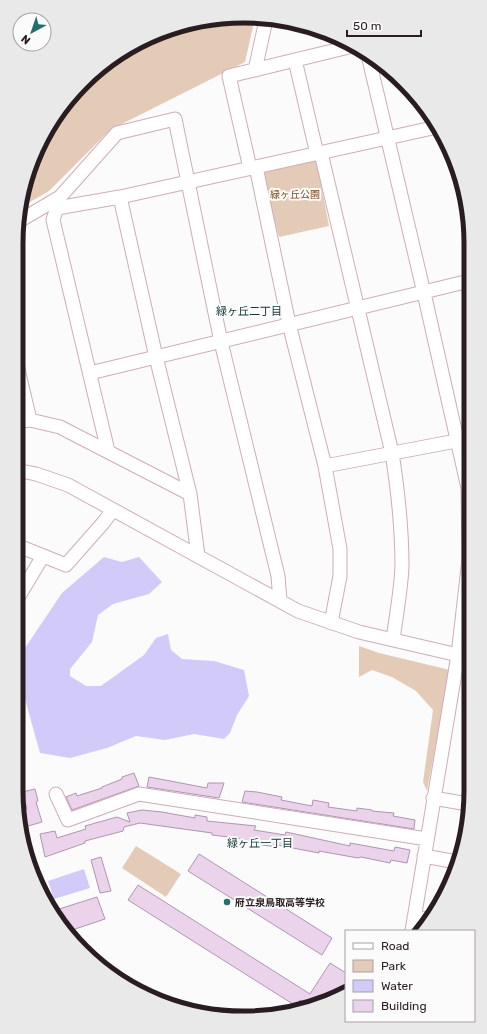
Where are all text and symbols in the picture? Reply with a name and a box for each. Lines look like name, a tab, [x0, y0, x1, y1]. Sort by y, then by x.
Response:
north arrow	[12, 12, 52, 52]
scale bar	[347, 12, 421, 38]
text: 50 m	[353, 19, 381, 33]
text: N	[19, 32, 33, 47]
park label: 緑ヶ丘公園	[270, 189, 320, 201]
district label: 緑ヶ丘二丁目	[216, 305, 282, 318]
district label: 緑ヶ丘一丁目	[227, 837, 293, 850]
marker: 府立泉鳥取高等学校	[222, 897, 232, 907]
place label: 府立泉鳥取高等学校	[235, 897, 325, 909]
legend	[345, 930, 475, 1022]
text: Road	[381, 939, 409, 953]
text: Park	[381, 959, 407, 973]
text: Water	[381, 979, 413, 993]
text: Building	[381, 999, 427, 1013]

